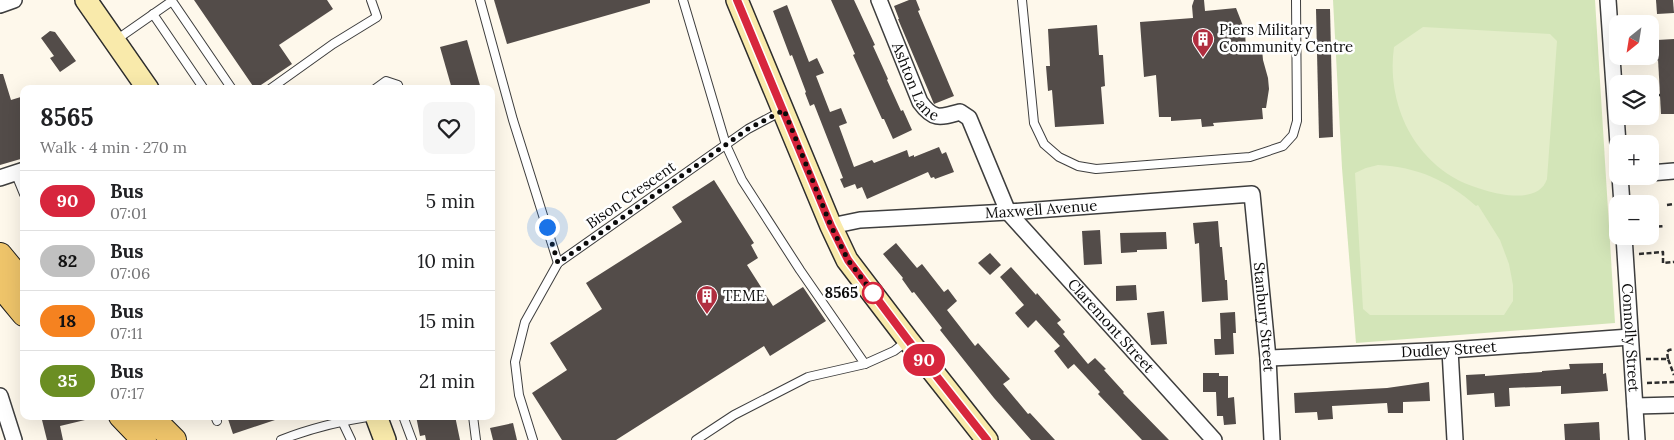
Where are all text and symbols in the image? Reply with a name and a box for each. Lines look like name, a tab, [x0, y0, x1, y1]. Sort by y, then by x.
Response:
north arrow	[1609, 15, 1659, 65]
map controls	[1609, 15, 1659, 245]
place label: Piers Military Community Centre	[1219, 20, 1353, 56]
building icon: Piers Military Community Centre	[1191, 27, 1215, 58]
street label: Ashton Lane	[888, 39, 941, 125]
button: layers	[1609, 75, 1659, 125]
text: 8565	[40, 102, 93, 133]
button: heart	[423, 102, 475, 154]
button: +	[1609, 135, 1659, 185]
text: Walk · 4 min · 270 m	[40, 137, 187, 157]
street label: Bison Crescent	[582, 157, 679, 232]
text: Bus	[110, 179, 143, 203]
text: 90	[57, 189, 78, 212]
text: 5 min	[426, 189, 475, 213]
street label: Maxwell Avenue	[984, 195, 1098, 222]
button: −	[1609, 195, 1659, 245]
text: 07:01	[110, 203, 147, 223]
your location	[535, 215, 560, 240]
text: Bus	[110, 239, 143, 263]
text: 82	[58, 249, 77, 272]
text: 10 min	[417, 249, 475, 273]
street label: Stanbury Street	[1250, 261, 1279, 372]
text: 07:06	[110, 263, 150, 283]
street label: Claremont Street	[1064, 274, 1159, 377]
marker: 8565	[862, 282, 884, 304]
place label: 8565	[825, 283, 858, 302]
street label: Connolly Street	[1618, 283, 1644, 393]
building icon: TEME	[695, 284, 719, 315]
place label: TEME	[723, 286, 765, 305]
text: Bus	[110, 299, 143, 323]
text: 18	[59, 309, 76, 332]
text: 15 min	[419, 309, 475, 333]
text: 07:11	[110, 323, 143, 343]
street label: Dudley Street	[1401, 337, 1497, 361]
line badge: 90	[902, 344, 946, 376]
text: 90	[913, 348, 935, 371]
text: Bus	[110, 359, 143, 383]
text: 35	[58, 369, 77, 392]
text: 21 min	[419, 369, 475, 393]
text: 07:17	[110, 383, 144, 403]

